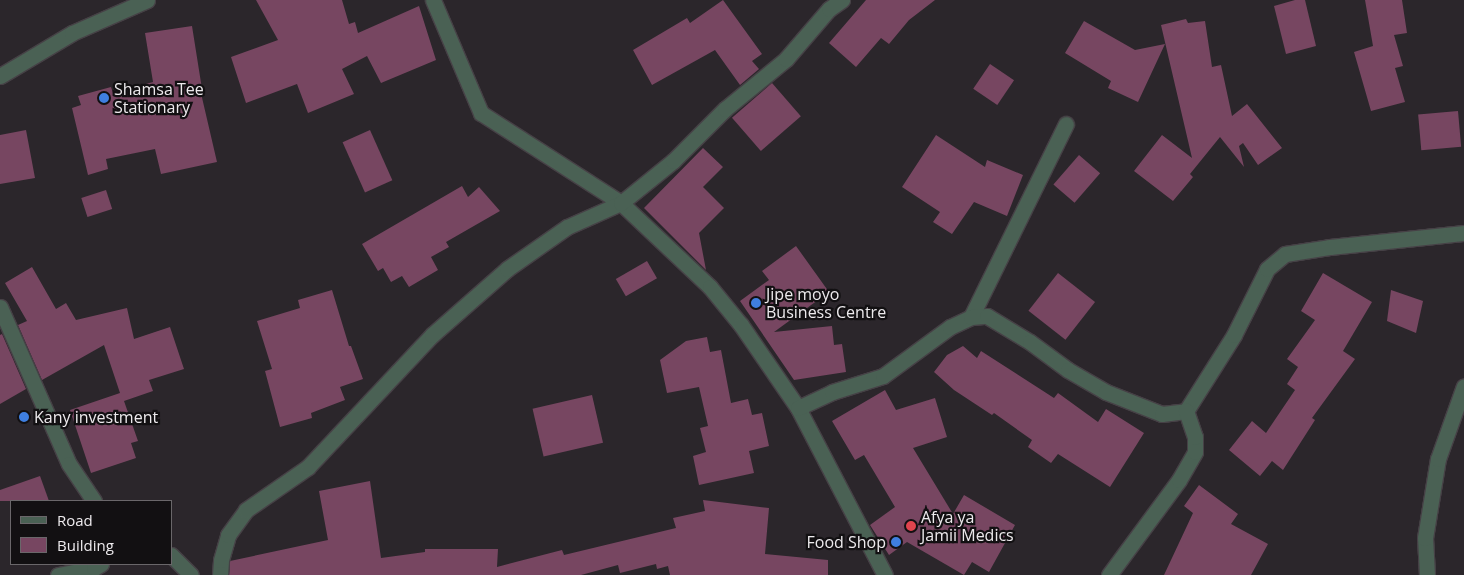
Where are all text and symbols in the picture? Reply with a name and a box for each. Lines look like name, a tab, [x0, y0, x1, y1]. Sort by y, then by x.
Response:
place label: Shamsa Tee Stationary	[114, 79, 204, 117]
marker: Shamsa Tee Stationary	[98, 92, 110, 104]
place label: Jipe moyo Business Centre	[766, 284, 886, 322]
marker: Jipe moyo Business Centre	[750, 297, 762, 309]
place label: Kany investment	[34, 407, 158, 427]
marker: Kany investment	[18, 411, 30, 423]
legend	[10, 500, 172, 565]
place label: Afya ya Jamii Medics	[921, 507, 1014, 545]
text: Road	[57, 510, 93, 530]
marker: Afya ya Jamii Medics	[905, 520, 917, 532]
place label: Food Shop	[807, 532, 886, 552]
text: Building	[57, 535, 114, 555]
marker: Food Shop	[890, 536, 902, 548]

